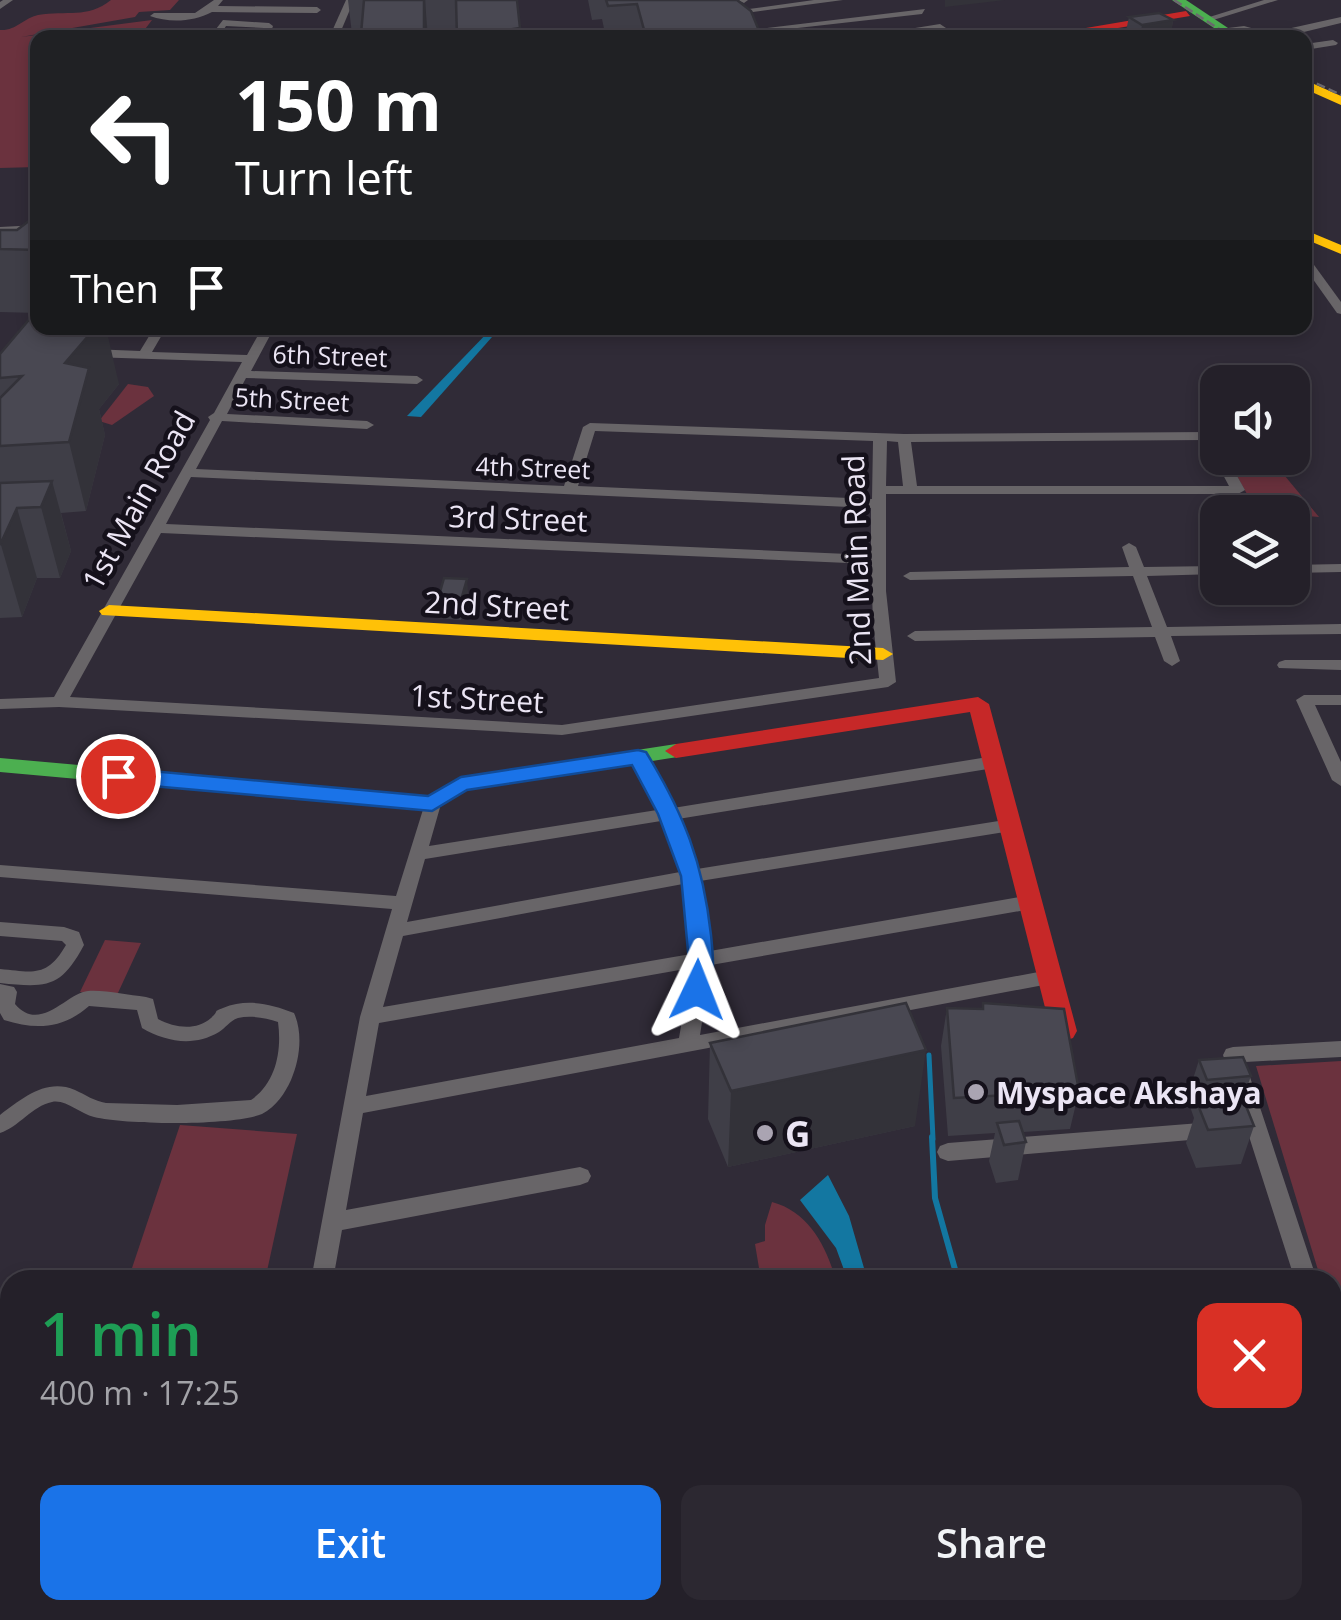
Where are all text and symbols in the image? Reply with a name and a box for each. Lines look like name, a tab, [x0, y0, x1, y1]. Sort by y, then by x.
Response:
text: 150 m	[235, 56, 442, 152]
icon: left	[70, 70, 200, 200]
text: Turn left	[235, 147, 413, 208]
icon: arrive	[179, 260, 234, 315]
text: Then	[70, 262, 159, 314]
street label: 6th Street	[272, 336, 388, 374]
map controls	[1200, 365, 1310, 605]
button: sound	[1200, 365, 1310, 475]
street label: 5th Street	[234, 379, 350, 419]
street label: 1st Main Road	[72, 403, 204, 597]
street label: 4th Street	[475, 448, 591, 486]
street label: 2nd Main Road	[832, 454, 880, 666]
street label: 3rd Street	[448, 495, 588, 541]
button: layers	[1200, 495, 1310, 605]
street label: 2nd Street	[423, 581, 571, 629]
street label: 1st Street	[409, 674, 545, 722]
pin	[76, 734, 161, 819]
icon: arrive	[91, 749, 146, 804]
position arrow	[645, 938, 749, 1042]
place label: Myspace Akshaya	[996, 1072, 1262, 1113]
marker: Myspace Akshaya	[965, 1081, 987, 1103]
place label: G	[785, 1110, 810, 1157]
marker: G	[754, 1122, 776, 1144]
text: 1 min	[40, 1292, 202, 1374]
button: close	[1197, 1303, 1302, 1408]
text: 400 m · 17:25	[40, 1371, 239, 1414]
button: Exit	[40, 1485, 661, 1600]
button: Share	[681, 1485, 1302, 1600]

